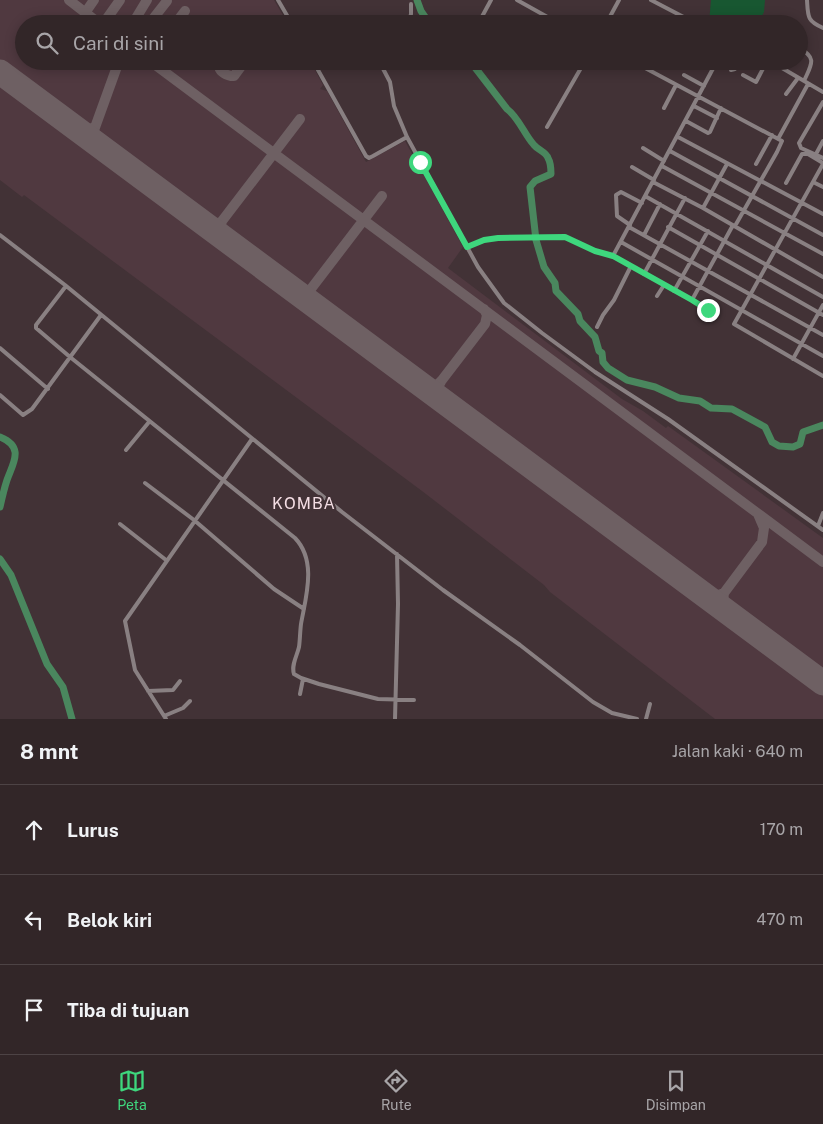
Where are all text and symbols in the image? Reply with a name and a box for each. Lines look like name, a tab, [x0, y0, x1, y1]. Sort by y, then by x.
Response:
search box	[15, 15, 808, 70]
icon: search	[33, 29, 61, 57]
text: Cari di sini	[73, 32, 164, 54]
route start	[409, 151, 432, 174]
route end	[697, 299, 720, 322]
district label: KOMBA	[272, 494, 336, 513]
text: 8 mnt	[20, 739, 78, 764]
text: Jalan kaki · 640 m	[672, 742, 803, 761]
icon: ahead	[20, 816, 48, 844]
text: Lurus	[67, 819, 119, 841]
text: 170 m	[760, 820, 803, 839]
icon: left	[20, 906, 48, 934]
text: Belok kiri	[67, 909, 152, 931]
text: 470 m	[756, 910, 803, 929]
icon: arrive	[20, 996, 48, 1024]
text: Tiba di tujuan	[67, 999, 189, 1021]
tab: Peta	[117, 1067, 147, 1113]
tab: Rute	[381, 1067, 412, 1113]
tab: Disimpan	[646, 1067, 706, 1113]

